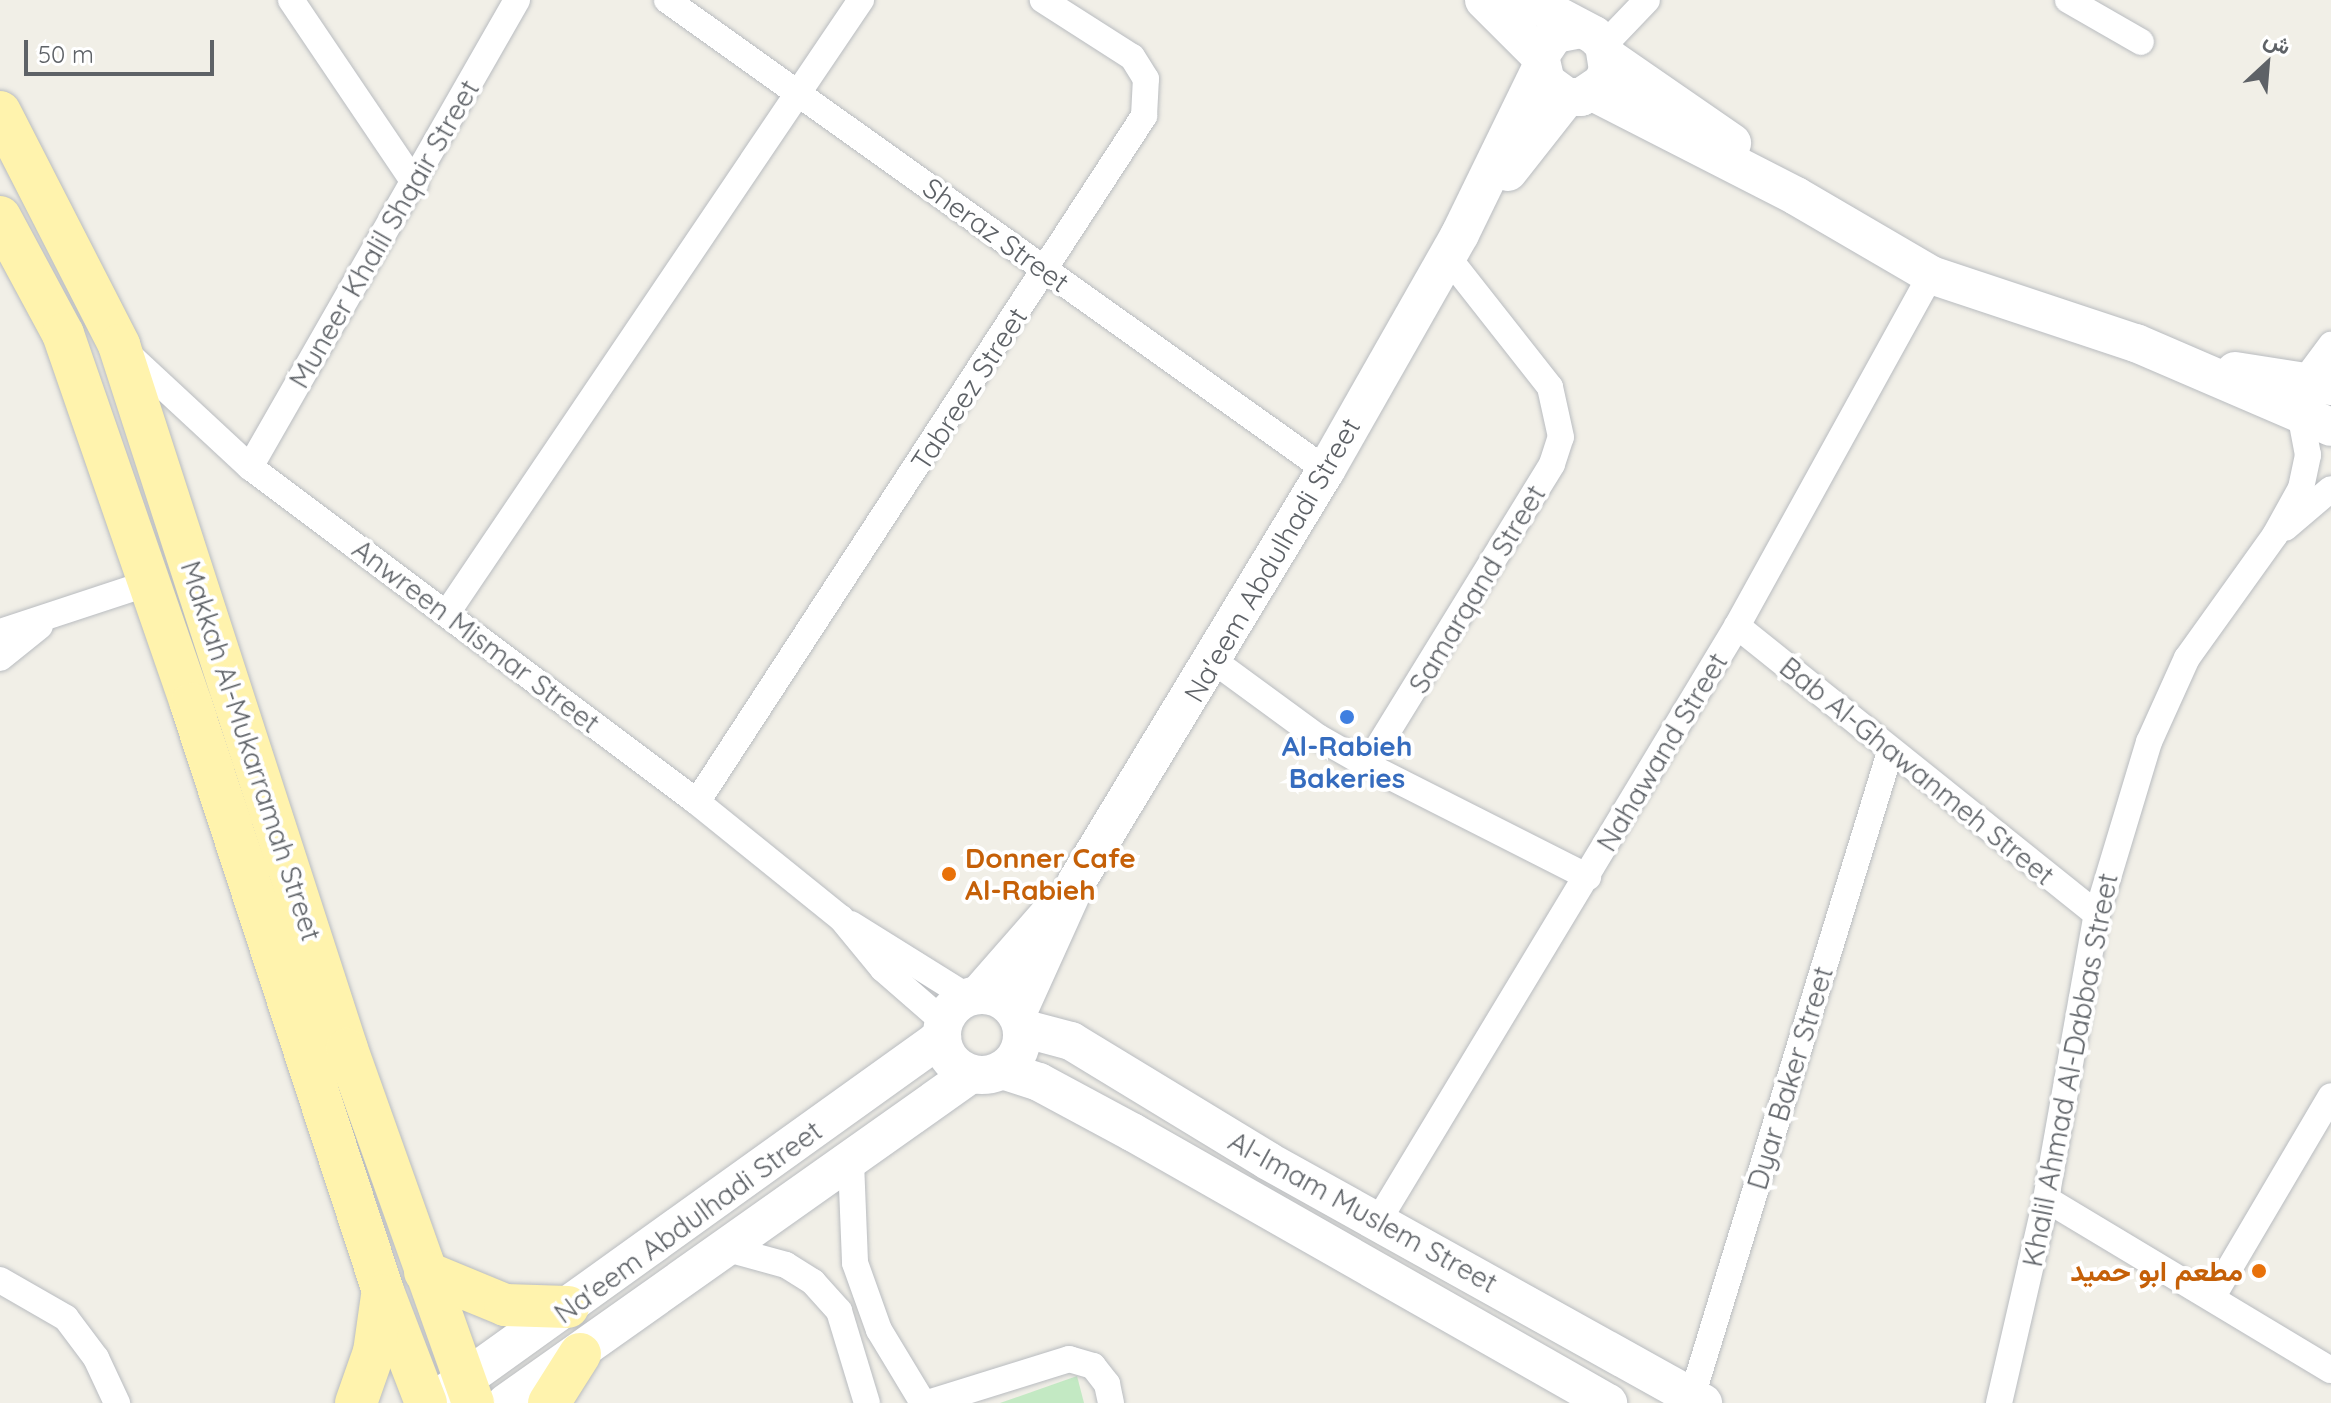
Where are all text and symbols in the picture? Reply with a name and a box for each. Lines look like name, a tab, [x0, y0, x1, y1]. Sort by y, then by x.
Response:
scale bar	[28, 24, 218, 74]
north arrow	[2227, 24, 2307, 104]
text: ش	[2260, 24, 2296, 61]
text: 50 m	[38, 39, 94, 69]
street label: Muneer Khalil Shqair Street	[282, 74, 486, 394]
street label: Sheraz Street	[916, 171, 1076, 299]
street label: Tabreez Street	[904, 301, 1034, 477]
street label: Na'eem Abdulhadi Street	[1177, 412, 1367, 708]
street label: Samarqand Street	[1402, 479, 1552, 699]
street label: Anwreen Mismar Street	[346, 532, 606, 740]
street label: Makkah Al-Mukarramah Street	[174, 557, 328, 945]
street label: Nahawand Street	[1590, 647, 1734, 857]
street label: Bab Al-Ghawanmeh Street	[1773, 650, 2061, 892]
marker: Al-Rabieh Bakeries	[1338, 708, 1356, 726]
place label: Al-Rabieh Bakeries	[1282, 729, 1412, 795]
place label: Donner Cafe Al-Rabieh	[965, 841, 1136, 907]
marker: Donner Cafe Al-Rabieh	[940, 865, 958, 883]
street label: Khalil Ahmad Al-Dabbas Street	[2015, 870, 2125, 1270]
street label: Dyar Baker Street	[1740, 962, 1840, 1194]
street label: Na'eem Abdulhadi Street	[548, 1114, 828, 1330]
street label: Al-Imam Muslem Street	[1223, 1124, 1503, 1300]
place label: مطعم ابو حميد	[2070, 1254, 2243, 1288]
marker: مطعم ابو حميد	[2250, 1262, 2268, 1280]

